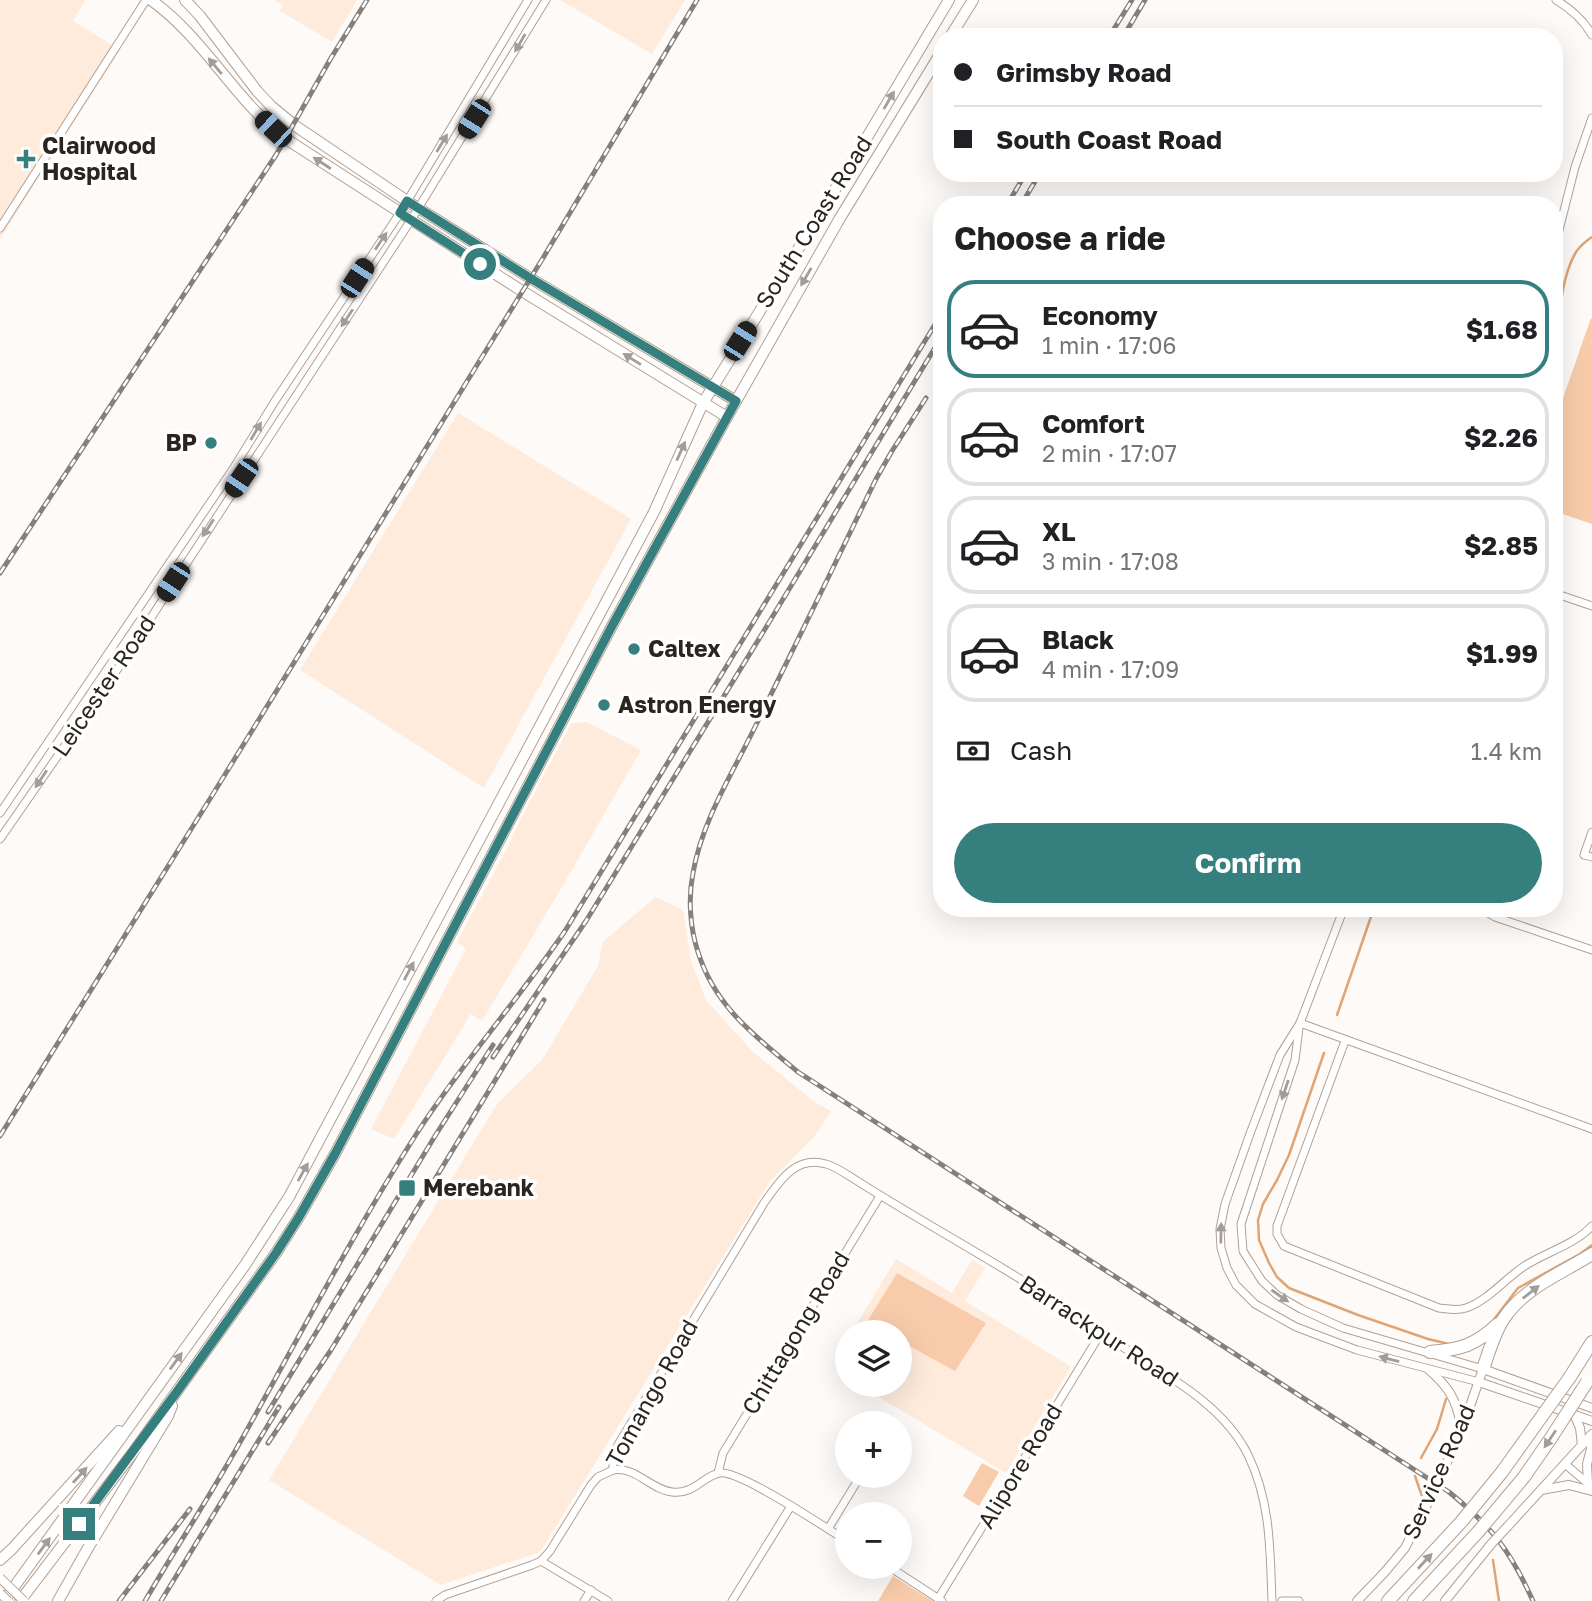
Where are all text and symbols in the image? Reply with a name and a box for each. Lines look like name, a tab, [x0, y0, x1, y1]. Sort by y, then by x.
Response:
one-way arrow	[514, 34, 526, 53]
one-way arrow	[208, 57, 223, 75]
text: Grimsby Road	[996, 57, 1172, 88]
one-way arrow	[883, 90, 895, 109]
car	[454, 96, 495, 142]
car	[251, 107, 296, 151]
text: South Coast Road	[996, 124, 1222, 155]
street label: South Coast Road	[749, 130, 877, 313]
place label: Clairwood Hospital	[42, 131, 156, 185]
one-way arrow	[436, 133, 448, 152]
marker: Clairwood Hospital	[16, 149, 36, 169]
one-way arrow	[312, 156, 332, 169]
text: Choose a ride	[954, 219, 1166, 257]
one-way arrow	[374, 232, 388, 250]
route start	[464, 248, 496, 280]
car	[337, 255, 378, 301]
one-way arrow	[800, 268, 812, 287]
icon: car	[958, 298, 1021, 361]
text: Economy	[1042, 300, 1158, 331]
one-way arrow	[340, 308, 353, 328]
text: $1.68	[1466, 314, 1538, 345]
car	[720, 318, 761, 364]
text: 1 min · 17:06	[1042, 331, 1176, 359]
one-way arrow	[622, 353, 642, 366]
icon: car	[958, 406, 1021, 469]
text: Comfort	[1042, 408, 1145, 439]
one-way arrow	[250, 422, 263, 441]
text: $2.26	[1464, 422, 1538, 453]
place label: BP	[165, 428, 197, 456]
marker: BP	[203, 435, 219, 451]
text: 2 min · 17:07	[1042, 439, 1177, 467]
one-way arrow	[675, 441, 687, 461]
car	[221, 455, 262, 501]
icon: car	[958, 514, 1021, 577]
text: XL	[1042, 516, 1076, 547]
one-way arrow	[201, 519, 214, 538]
text: $2.85	[1464, 530, 1538, 561]
text: 3 min · 17:08	[1042, 547, 1179, 575]
car	[153, 559, 194, 605]
street label: Leicester Road	[46, 610, 161, 761]
icon: car	[958, 622, 1021, 685]
text: Black	[1042, 624, 1114, 655]
place label: Caltex	[648, 634, 721, 662]
text: $1.99	[1466, 638, 1538, 669]
marker: Caltex	[626, 641, 642, 657]
text: 4 min · 17:09	[1042, 655, 1179, 683]
place label: Astron Energy	[618, 690, 777, 718]
marker: Astron Energy	[596, 697, 612, 713]
icon: cash	[954, 732, 992, 770]
text: Cash	[1010, 735, 1072, 766]
text: 1.4 km	[1471, 737, 1542, 765]
one-way arrow	[34, 770, 48, 788]
button: Confirm	[954, 823, 1542, 903]
one-way arrow	[403, 961, 414, 981]
one-way arrow	[1279, 1079, 1290, 1100]
one-way arrow	[297, 1162, 309, 1182]
place label: Merebank	[423, 1173, 535, 1201]
marker: Merebank	[397, 1178, 417, 1198]
one-way arrow	[1216, 1222, 1227, 1244]
street label: Chittagong Road	[735, 1246, 855, 1419]
street label: Barrackpur Road	[1015, 1268, 1184, 1392]
one-way arrow	[1522, 1284, 1540, 1299]
one-way arrow	[1271, 1289, 1289, 1303]
street label: Tomango Road	[599, 1314, 703, 1471]
map controls	[835, 1320, 912, 1579]
button: layers	[835, 1320, 912, 1397]
one-way arrow	[169, 1352, 183, 1370]
one-way arrow	[1378, 1353, 1400, 1364]
street label: Alipore Road	[971, 1398, 1067, 1533]
street label: Service Road	[1396, 1400, 1480, 1543]
button: +	[835, 1411, 912, 1488]
one-way arrow	[1543, 1430, 1557, 1448]
one-way arrow	[71, 1466, 87, 1483]
button: −	[835, 1502, 912, 1579]
route end	[63, 1508, 95, 1540]
one-way arrow	[37, 1537, 51, 1555]
one-way arrow	[1417, 1553, 1434, 1570]

